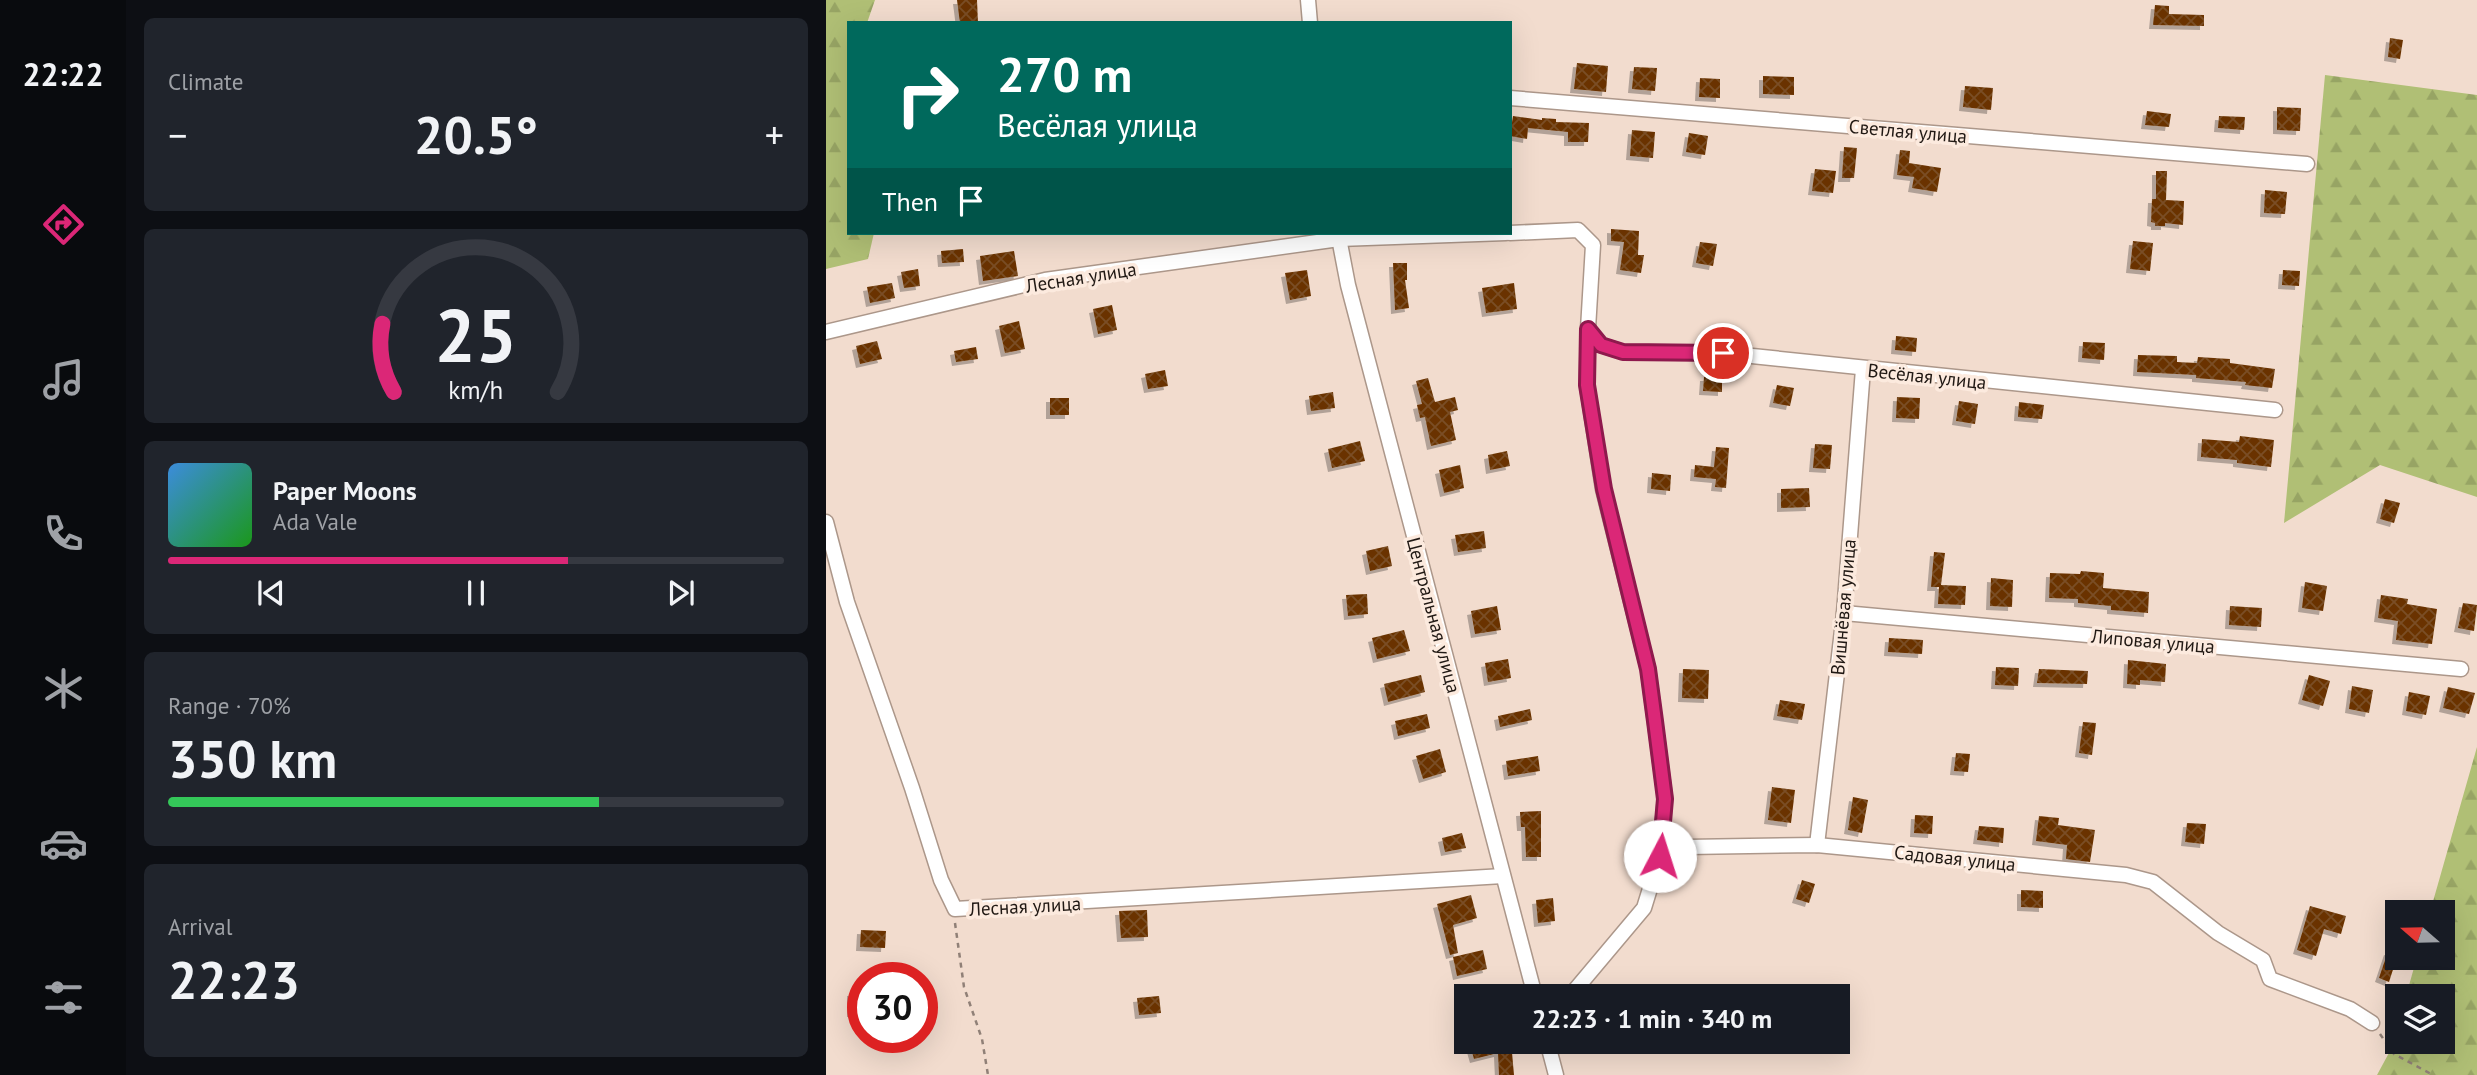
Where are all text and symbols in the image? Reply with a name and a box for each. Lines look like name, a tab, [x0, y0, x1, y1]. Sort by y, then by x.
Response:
text: 270 m	[997, 42, 1132, 106]
icon: right	[882, 49, 973, 140]
text: 22:22	[22, 53, 104, 95]
text: Climate	[168, 67, 243, 96]
text: 20.5°	[414, 101, 538, 168]
text: Весёлая улица	[997, 104, 1198, 146]
text: −	[168, 110, 187, 159]
text: +	[765, 110, 784, 159]
street label: Светлая улица	[1848, 114, 1968, 148]
icon: arrive	[952, 182, 990, 220]
text: Then	[882, 185, 938, 218]
icon: directions	[39, 200, 88, 249]
street label: Лесная улица	[1023, 256, 1138, 298]
text: 25	[435, 289, 517, 383]
pin	[1693, 323, 1753, 383]
icon: arrive	[1704, 334, 1742, 372]
icon: music	[39, 355, 88, 404]
street label: Весёлая улица	[1866, 358, 1988, 394]
text: km/h	[449, 374, 503, 406]
text: Paper Moons	[273, 474, 417, 507]
text: Ada Vale	[273, 507, 357, 536]
icon: phone	[39, 509, 88, 558]
street label: Центральная улица	[1402, 534, 1466, 696]
street label: Вишнёвая улица	[1825, 538, 1861, 676]
icon: previous	[252, 574, 290, 612]
icon: pause	[457, 574, 495, 612]
icon: next	[662, 574, 700, 612]
street label: Липовая улица	[2089, 624, 2216, 658]
icon: climate	[39, 664, 88, 713]
text: Range · 70%	[168, 691, 291, 720]
text: 350 km	[168, 725, 337, 792]
icon: car	[39, 819, 88, 868]
position arrow	[1623, 819, 1697, 893]
street label: Садовая улица	[1893, 840, 2017, 876]
street label: Лесная улица	[967, 891, 1082, 921]
north arrow	[2385, 900, 2455, 970]
map controls	[2385, 900, 2455, 1054]
text: Arrival	[168, 912, 232, 941]
text: 22:23	[168, 946, 300, 1013]
speed limit sign: 30	[847, 962, 938, 1053]
icon: filters	[39, 973, 88, 1022]
button: layers	[2385, 984, 2455, 1054]
text: 22:23 · 1 min · 340 m	[1532, 1002, 1772, 1035]

